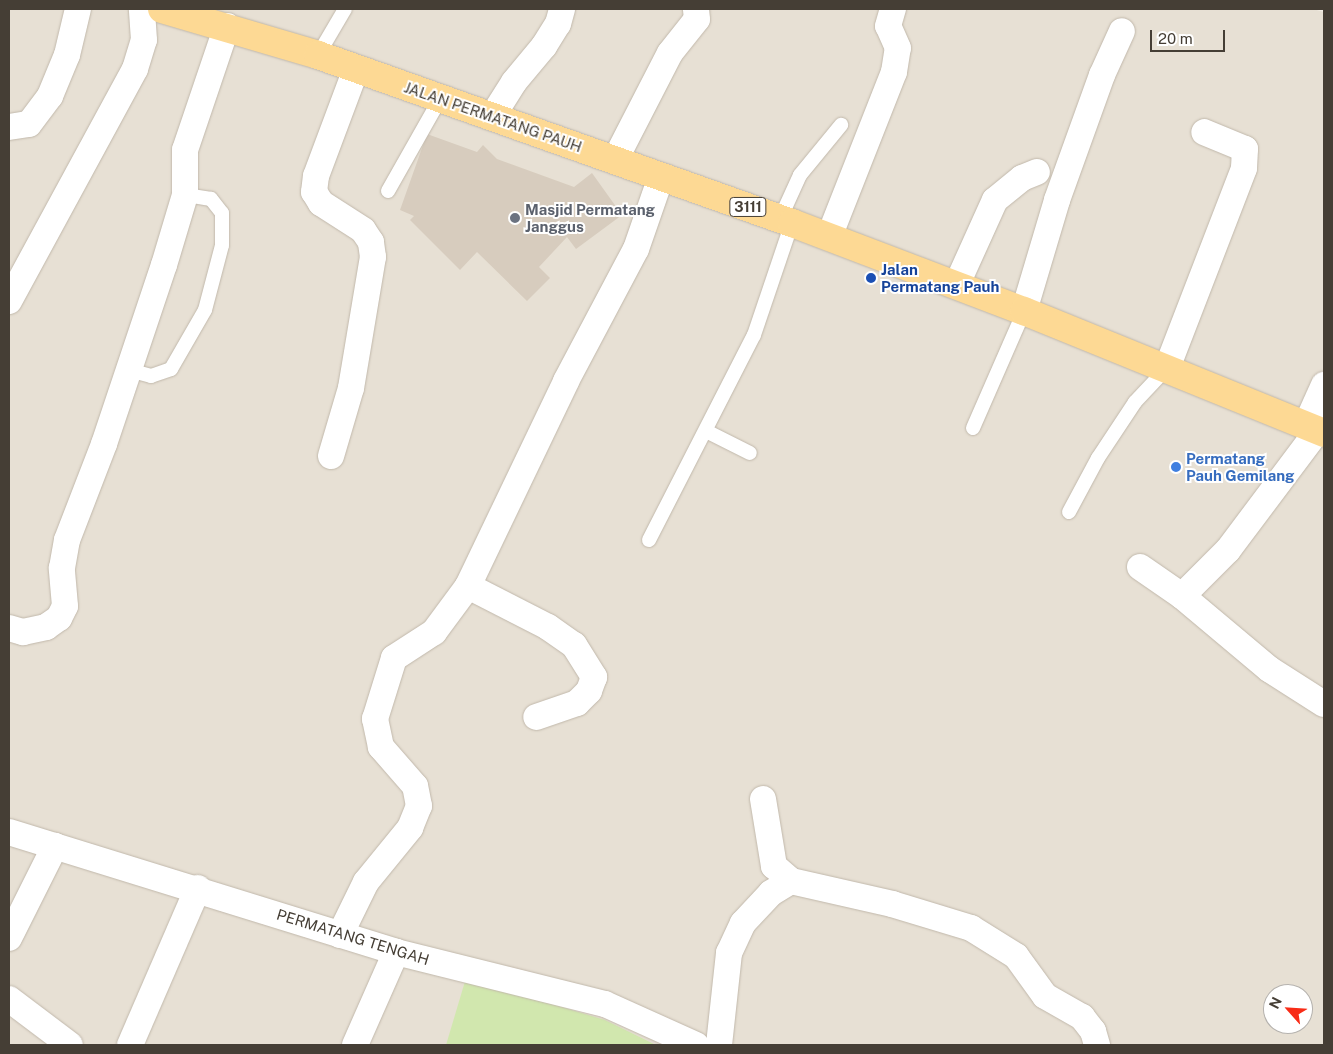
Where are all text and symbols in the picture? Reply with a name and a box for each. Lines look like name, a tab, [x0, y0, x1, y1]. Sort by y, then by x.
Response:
scale bar	[1153, 20, 1228, 52]
text: 20 m	[1158, 30, 1193, 47]
street label: JALAN PERMATANG PAUH	[402, 78, 584, 156]
road number: 3111	[729, 196, 767, 218]
place label: Masjid Permatang Janggus	[525, 200, 655, 235]
marker: Masjid Permatang Janggus	[509, 212, 521, 224]
place label: Jalan Permatang Pauh	[881, 260, 999, 295]
marker: Jalan Permatang Pauh	[865, 272, 877, 284]
place label: Permatang Pauh Gemilang	[1186, 449, 1295, 484]
marker: Permatang Pauh Gemilang	[1170, 461, 1182, 473]
street label: PERMATANG TENGAH	[274, 905, 432, 969]
north arrow	[1263, 984, 1313, 1034]
text: N	[1266, 994, 1285, 1011]

